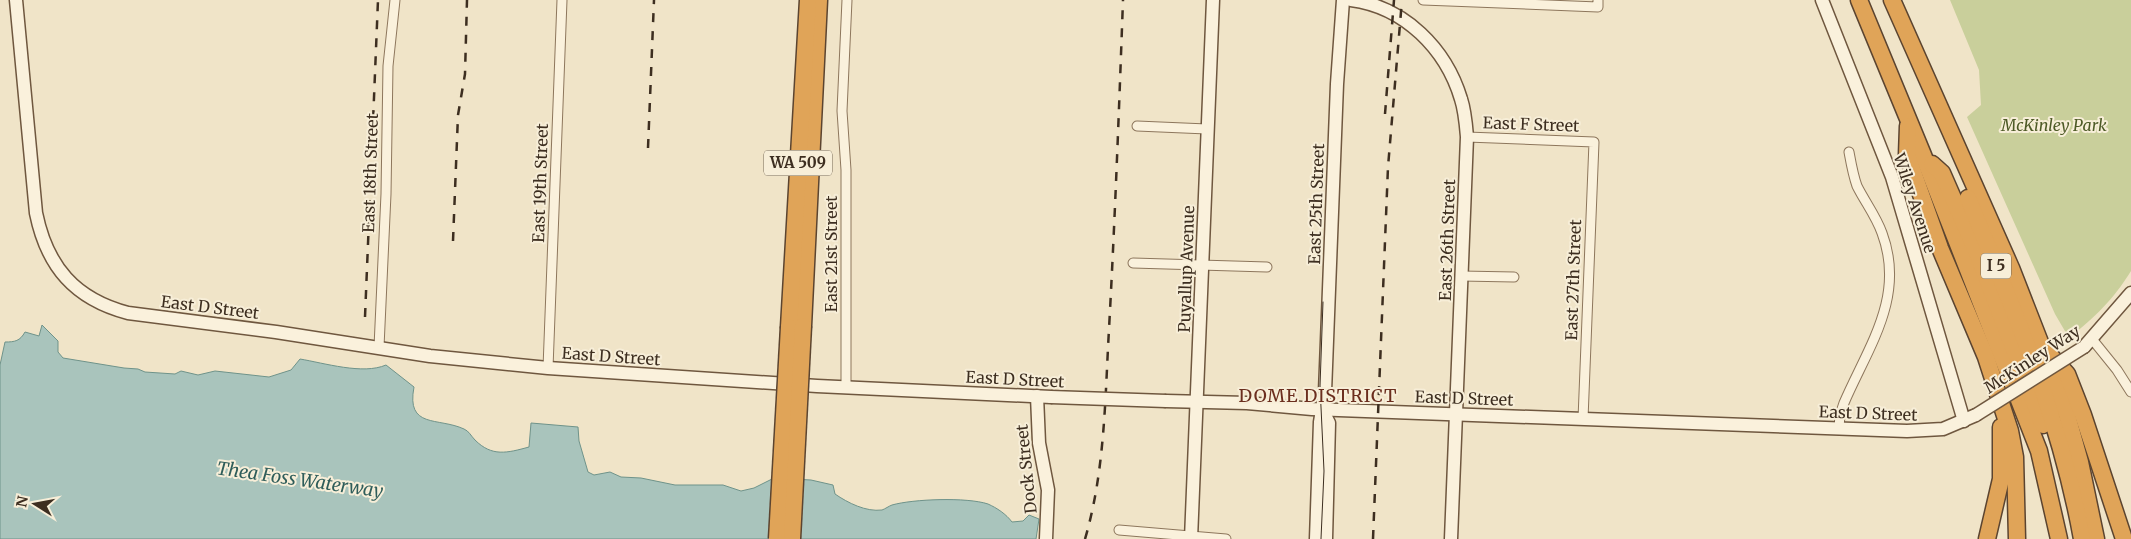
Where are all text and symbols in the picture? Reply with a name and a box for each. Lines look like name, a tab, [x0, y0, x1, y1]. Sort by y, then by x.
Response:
street label: East 18th Street	[358, 112, 382, 233]
street label: East F Street	[1482, 112, 1580, 136]
park label: McKinley Park	[2000, 115, 2107, 135]
street label: East 19th Street	[528, 122, 552, 243]
street label: East 25th Street	[1304, 142, 1328, 265]
road number: WA 509	[764, 150, 832, 176]
street label: Wiley Avenue	[1889, 150, 1941, 255]
street label: East 26th Street	[1435, 178, 1459, 301]
street label: East 21st Street	[821, 195, 841, 313]
street label: Puyallup Avenue	[1174, 205, 1198, 333]
street label: East 27th Street	[1561, 218, 1585, 341]
road number: I 5	[1981, 254, 2011, 278]
street label: East D Street	[160, 291, 261, 323]
street label: McKinley Way	[1980, 320, 2084, 397]
street label: East D Street	[561, 343, 662, 369]
street label: East D Street	[965, 366, 1066, 392]
district label: DOME DISTRICT	[1238, 384, 1398, 407]
street label: East D Street	[1414, 386, 1514, 410]
street label: East D Street	[1818, 401, 1918, 425]
street label: Dock Street	[1011, 423, 1041, 515]
water label: Thea Foss Waterway	[215, 456, 385, 503]
north arrow	[10, 479, 60, 529]
text: N	[12, 494, 32, 509]

